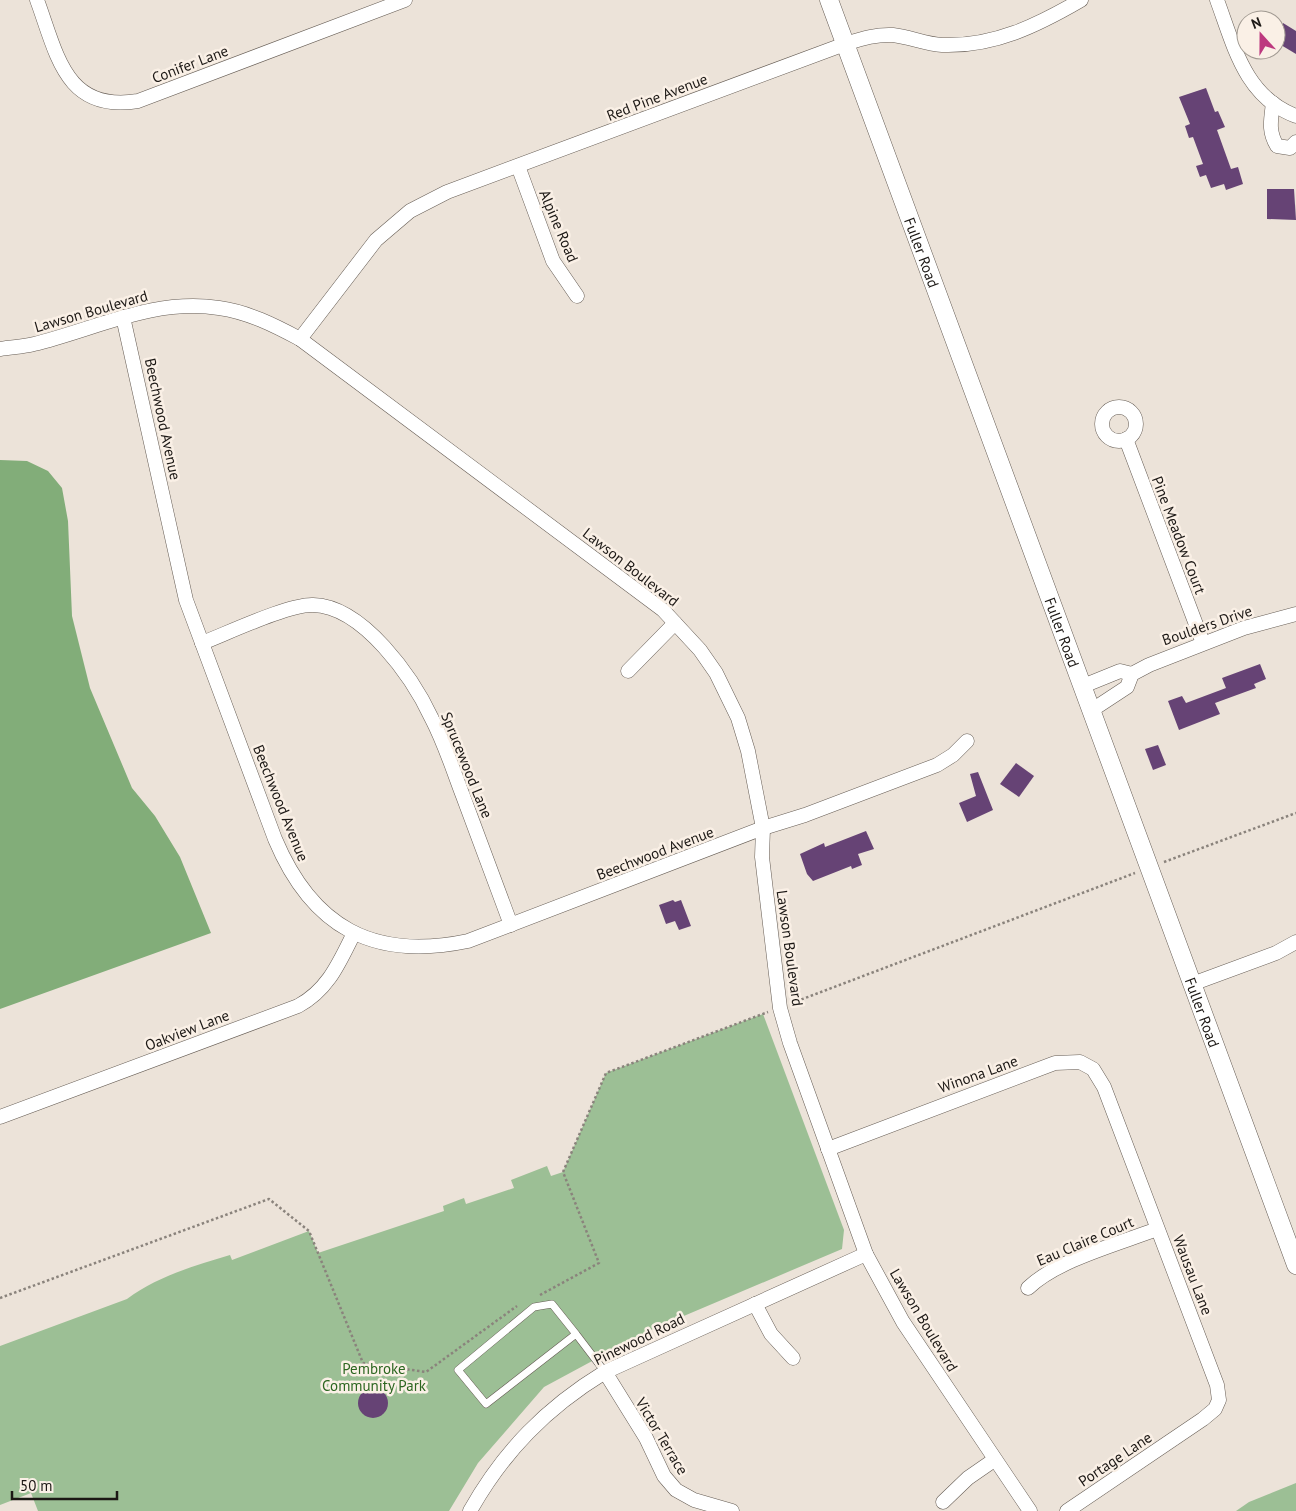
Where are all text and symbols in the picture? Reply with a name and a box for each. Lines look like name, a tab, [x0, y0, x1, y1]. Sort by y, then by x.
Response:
north arrow	[1236, 10, 1286, 60]
text: N	[1249, 13, 1264, 33]
street label: Conifer Lane	[149, 41, 231, 87]
street label: Red Pine Avenue	[604, 69, 710, 125]
street label: Alpine Road	[535, 187, 583, 265]
street label: Fuller Road	[901, 215, 944, 290]
street label: Lawson Boulevard	[32, 286, 150, 336]
street label: Beechwood Avenue	[141, 356, 185, 482]
street label: Pine Meadow Court	[1148, 473, 1210, 597]
street label: Lawson Boulevard	[579, 524, 683, 610]
street label: Fuller Road	[1041, 595, 1084, 670]
street label: Boulders Drive	[1159, 601, 1255, 649]
street label: Sprucewood Lane	[437, 709, 497, 821]
street label: Beechwood Avenue	[249, 742, 313, 864]
street label: Beechwood Avenue	[594, 822, 716, 884]
street label: Lawson Boulevard	[772, 889, 808, 1007]
street label: Fuller Road	[1181, 975, 1224, 1050]
street label: Oakview Lane	[142, 1005, 232, 1055]
street label: Winona Lane	[936, 1051, 1020, 1097]
street label: Eau Claire Court	[1034, 1212, 1136, 1270]
street label: Wausau Lane	[1169, 1232, 1217, 1318]
street label: Lawson Boulevard	[886, 1265, 962, 1375]
street label: Pinewood Road	[590, 1309, 688, 1369]
park label: Pembroke Community Park	[322, 1359, 427, 1395]
street label: Victor Terrace	[631, 1393, 692, 1478]
street label: Portage Lane	[1075, 1428, 1155, 1490]
scale bar	[12, 1468, 118, 1500]
text: 50 m	[20, 1476, 53, 1495]

